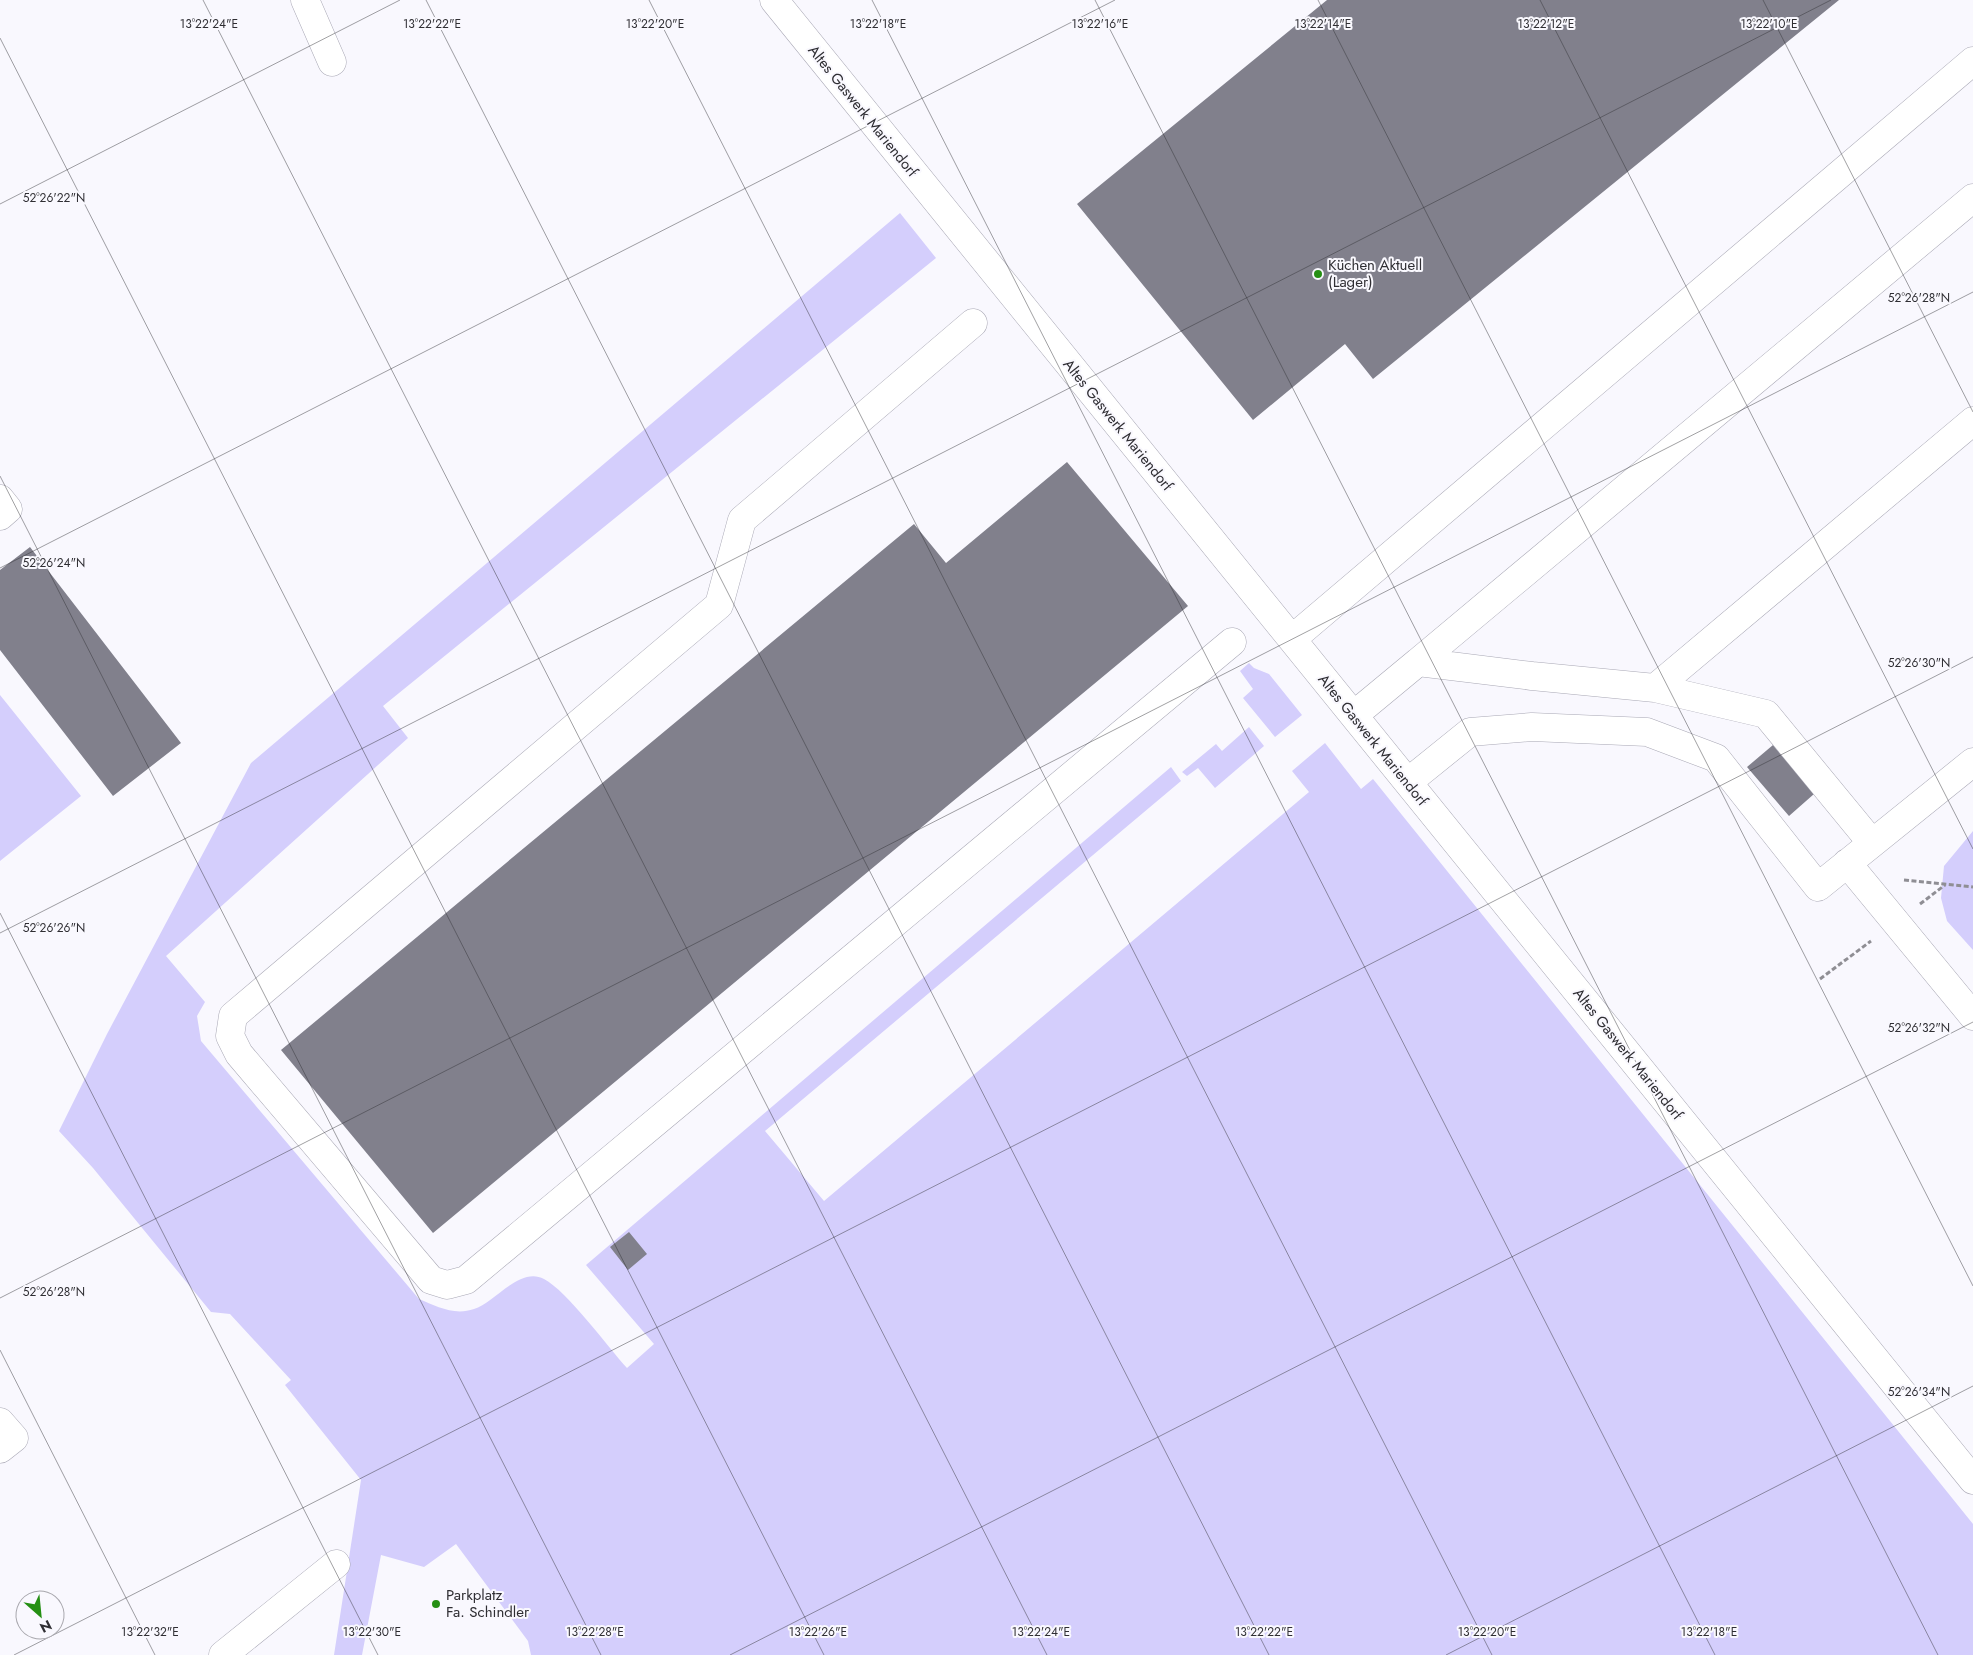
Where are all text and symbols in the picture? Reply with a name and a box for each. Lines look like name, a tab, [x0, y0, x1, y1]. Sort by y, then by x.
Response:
text: 13°22'24"E	[180, 15, 238, 33]
text: 13°22'22"E	[403, 15, 461, 33]
text: 13°22'20"E	[626, 15, 684, 33]
text: 13°22'18"E	[850, 15, 906, 33]
text: 13°22'16"E	[1072, 15, 1128, 33]
text: 13°22'14"E	[1295, 15, 1351, 33]
text: 13°22'12"E	[1518, 15, 1574, 33]
text: 13°22'10"E	[1740, 15, 1798, 33]
street label: Altes Gaswerk Mariendorf	[803, 40, 924, 182]
text: 52°26'22"N	[23, 189, 85, 207]
place label: Küchen Aktuell (Lager)	[1328, 254, 1422, 293]
marker: Küchen Aktuell (Lager)	[1312, 268, 1324, 280]
text: 52°26'28"N	[1888, 289, 1950, 307]
street label: Altes Gaswerk Mariendorf	[1058, 354, 1179, 496]
text: 52°26'24"N	[23, 554, 85, 572]
text: 52°26'30"N	[1888, 654, 1950, 672]
street label: Altes Gaswerk Mariendorf	[1313, 669, 1434, 811]
text: 52°26'26"N	[23, 919, 85, 937]
street label: Altes Gaswerk Mariendorf	[1568, 983, 1689, 1125]
text: 52°26'32"N	[1888, 1019, 1950, 1037]
text: 52°26'28"N	[23, 1283, 85, 1301]
text: 52°26'34"N	[1888, 1383, 1950, 1401]
place label: Parkplatz Fa. Schindler	[446, 1584, 530, 1623]
north arrow	[15, 1590, 65, 1640]
marker: Parkplatz Fa. Schindler	[430, 1598, 442, 1610]
text: N	[36, 1615, 55, 1638]
text: 13°22'32"E	[121, 1623, 179, 1641]
text: 13°22'30"E	[343, 1623, 401, 1641]
text: 13°22'28"E	[566, 1623, 624, 1641]
text: 13°22'26"E	[789, 1623, 847, 1641]
text: 13°22'24"E	[1012, 1623, 1070, 1641]
text: 13°22'22"E	[1235, 1623, 1293, 1641]
text: 13°22'20"E	[1458, 1623, 1516, 1641]
text: 13°22'18"E	[1681, 1623, 1737, 1641]

